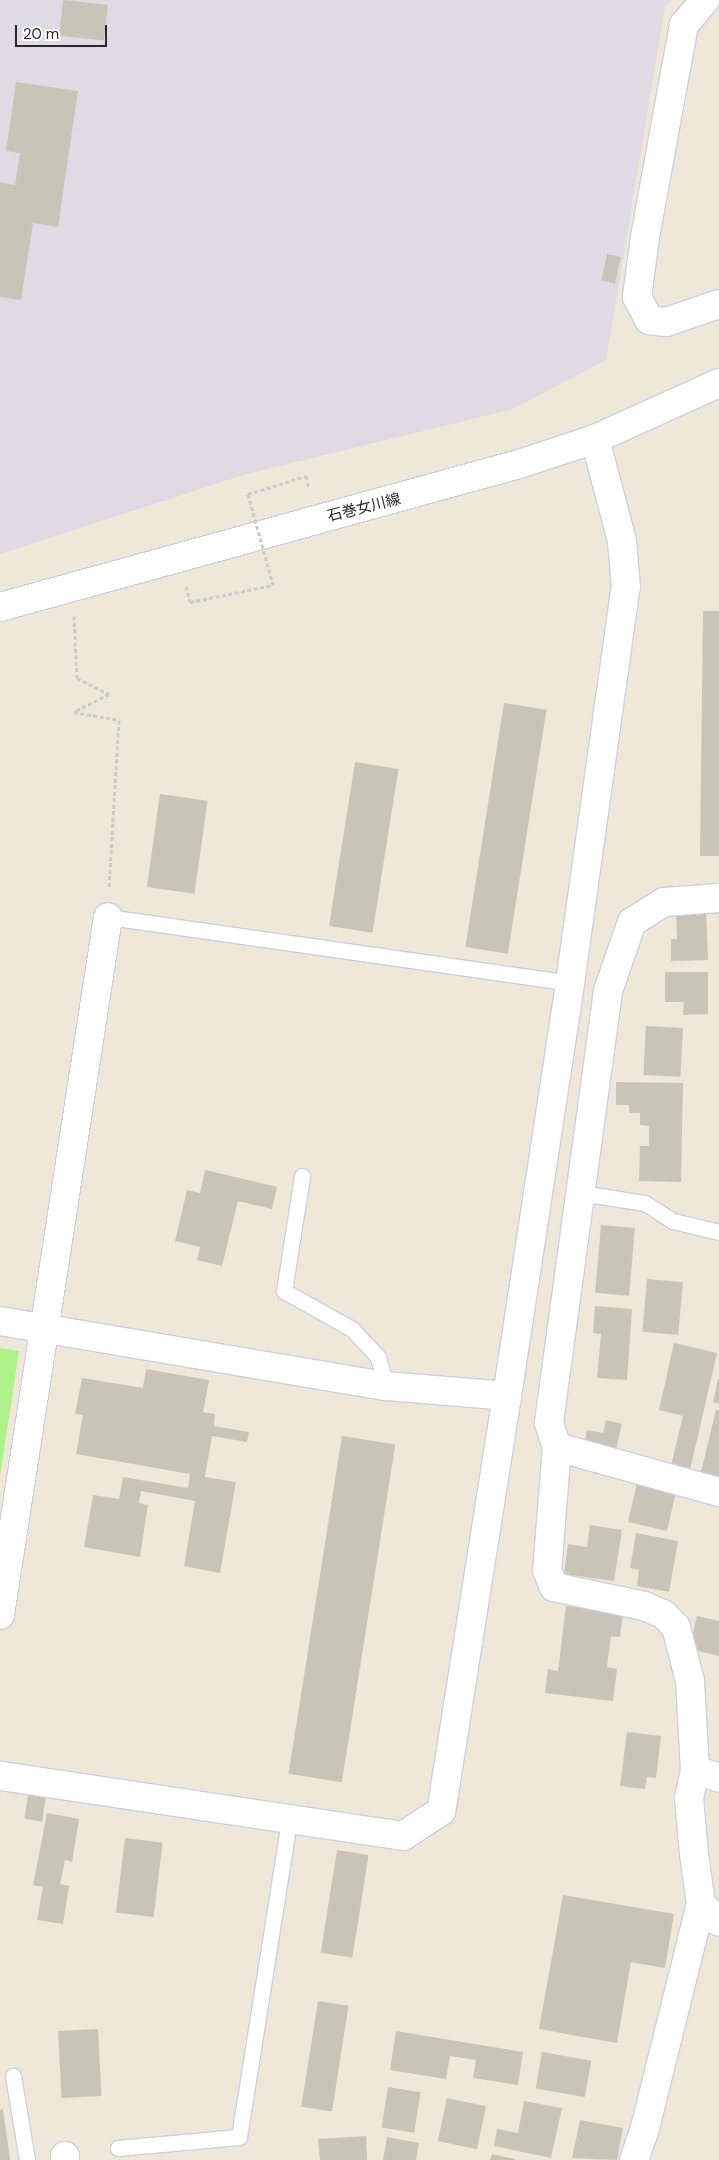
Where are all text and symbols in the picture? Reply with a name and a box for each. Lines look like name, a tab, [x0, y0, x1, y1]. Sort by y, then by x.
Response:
scale bar	[18, 15, 110, 47]
text: 20 m	[23, 24, 59, 44]
street label: 石巻女川線	[325, 490, 403, 526]

